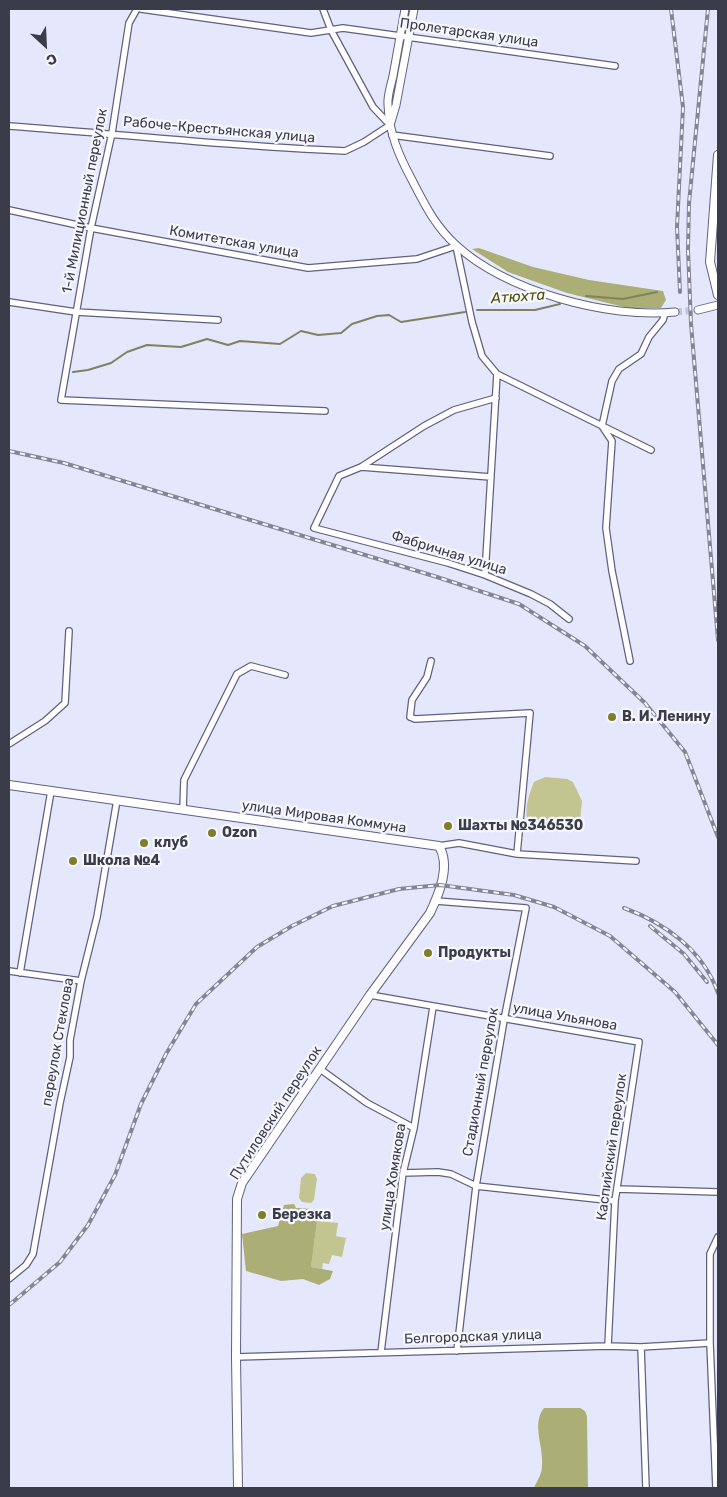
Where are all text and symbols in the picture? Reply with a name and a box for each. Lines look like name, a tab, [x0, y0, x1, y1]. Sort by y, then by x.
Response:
street label: Пролетарская улица	[399, 15, 539, 51]
north arrow	[20, 20, 70, 70]
text: С	[44, 49, 60, 69]
street label: 1-й Милиционный переулок	[59, 107, 111, 295]
street label: Рабоче-Крестьянская улица	[122, 113, 316, 147]
street label: Комитетская улица	[168, 222, 300, 262]
water label: Атюхта	[490, 286, 546, 308]
street label: Фабричная улица	[389, 527, 509, 579]
place label: В. И. Ленину	[622, 709, 711, 725]
marker: В. И. Ленину	[606, 711, 618, 723]
street label: улица Мировая Коммуна	[241, 797, 407, 837]
place label: Шахты №346530	[458, 818, 583, 834]
marker: Шахты №346530	[442, 820, 454, 832]
place label: Ozon	[222, 825, 257, 841]
marker: Ozon	[206, 827, 218, 839]
place label: клуб	[154, 835, 188, 851]
marker: клуб	[138, 837, 150, 849]
place label: Школа №4	[83, 853, 160, 869]
marker: Школа №4	[67, 855, 79, 867]
place label: Продукты	[438, 945, 511, 961]
marker: Продукты	[422, 947, 434, 959]
street label: переулок Стеклова	[38, 977, 78, 1107]
street label: улица Ульянова	[511, 1000, 619, 1034]
street label: Стадионный переулок	[460, 1006, 502, 1158]
street label: Путиловский переулок	[226, 1043, 326, 1183]
street label: Каспийский переулок	[593, 1072, 631, 1222]
street label: улица Хомякова	[376, 1122, 410, 1232]
place label: Березка	[272, 1207, 331, 1223]
marker: Березка	[256, 1209, 268, 1221]
street label: Белгородская улица	[404, 1326, 542, 1348]

